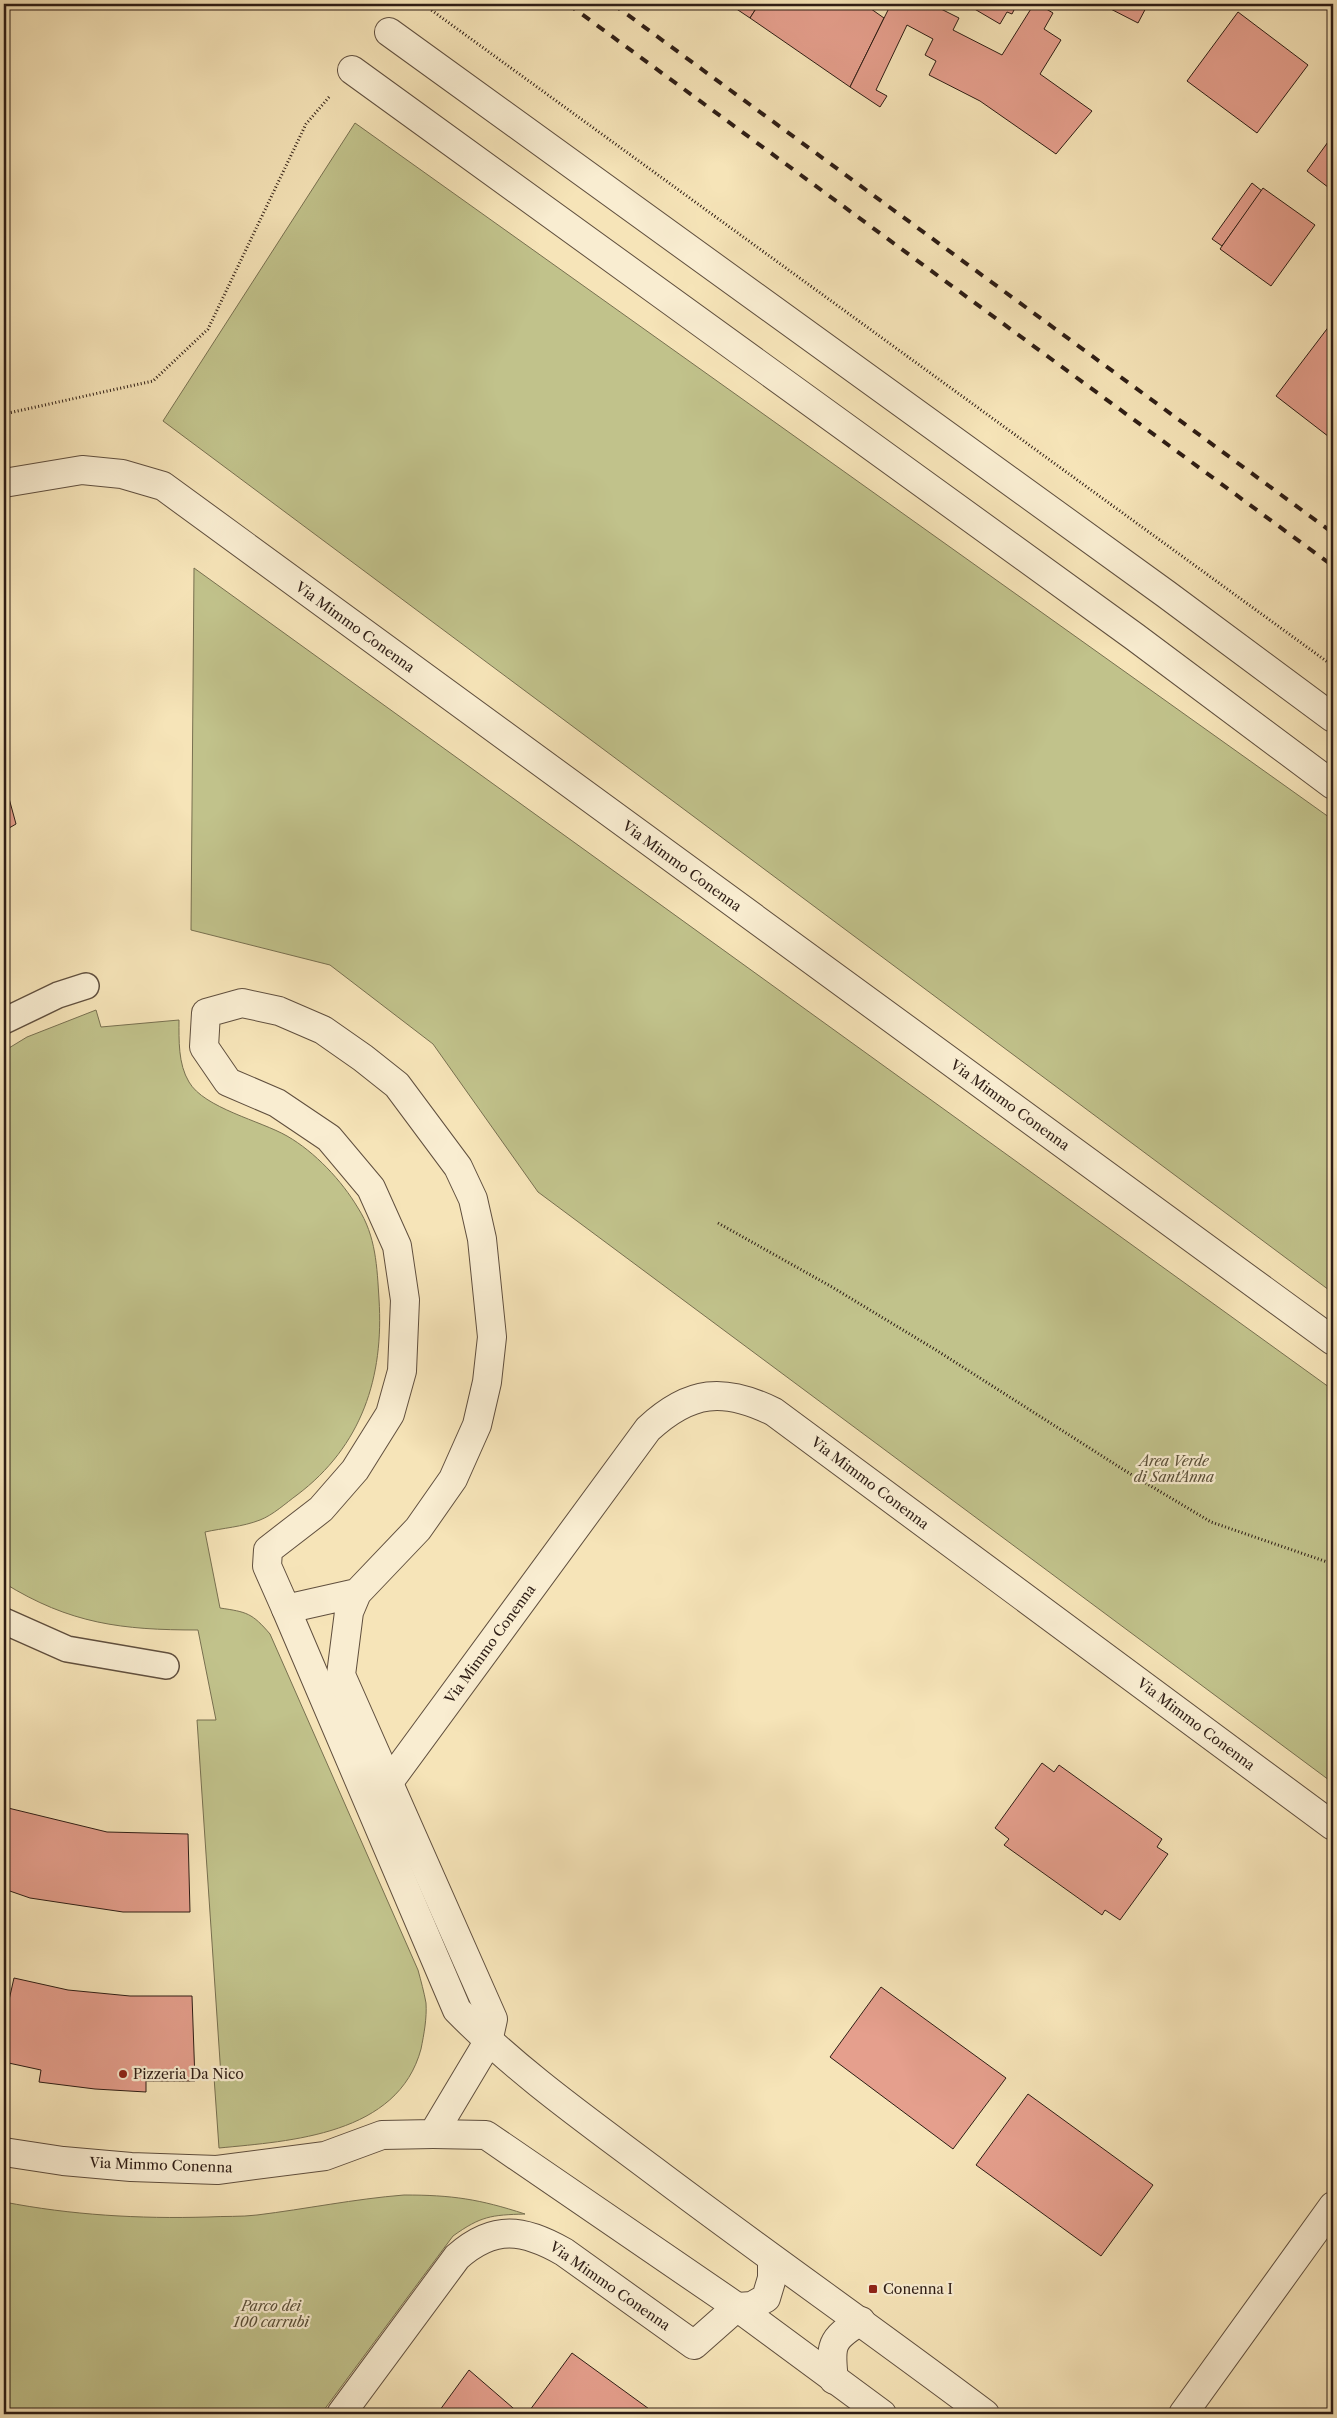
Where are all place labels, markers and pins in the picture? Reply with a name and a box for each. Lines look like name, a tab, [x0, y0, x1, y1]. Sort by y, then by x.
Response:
place label: Pizzeria Da Nico	[133, 2065, 244, 2083]
marker: Pizzeria Da Nico	[117, 2068, 129, 2080]
place label: Conenna I	[883, 2280, 953, 2298]
marker: Conenna I	[867, 2283, 879, 2295]

